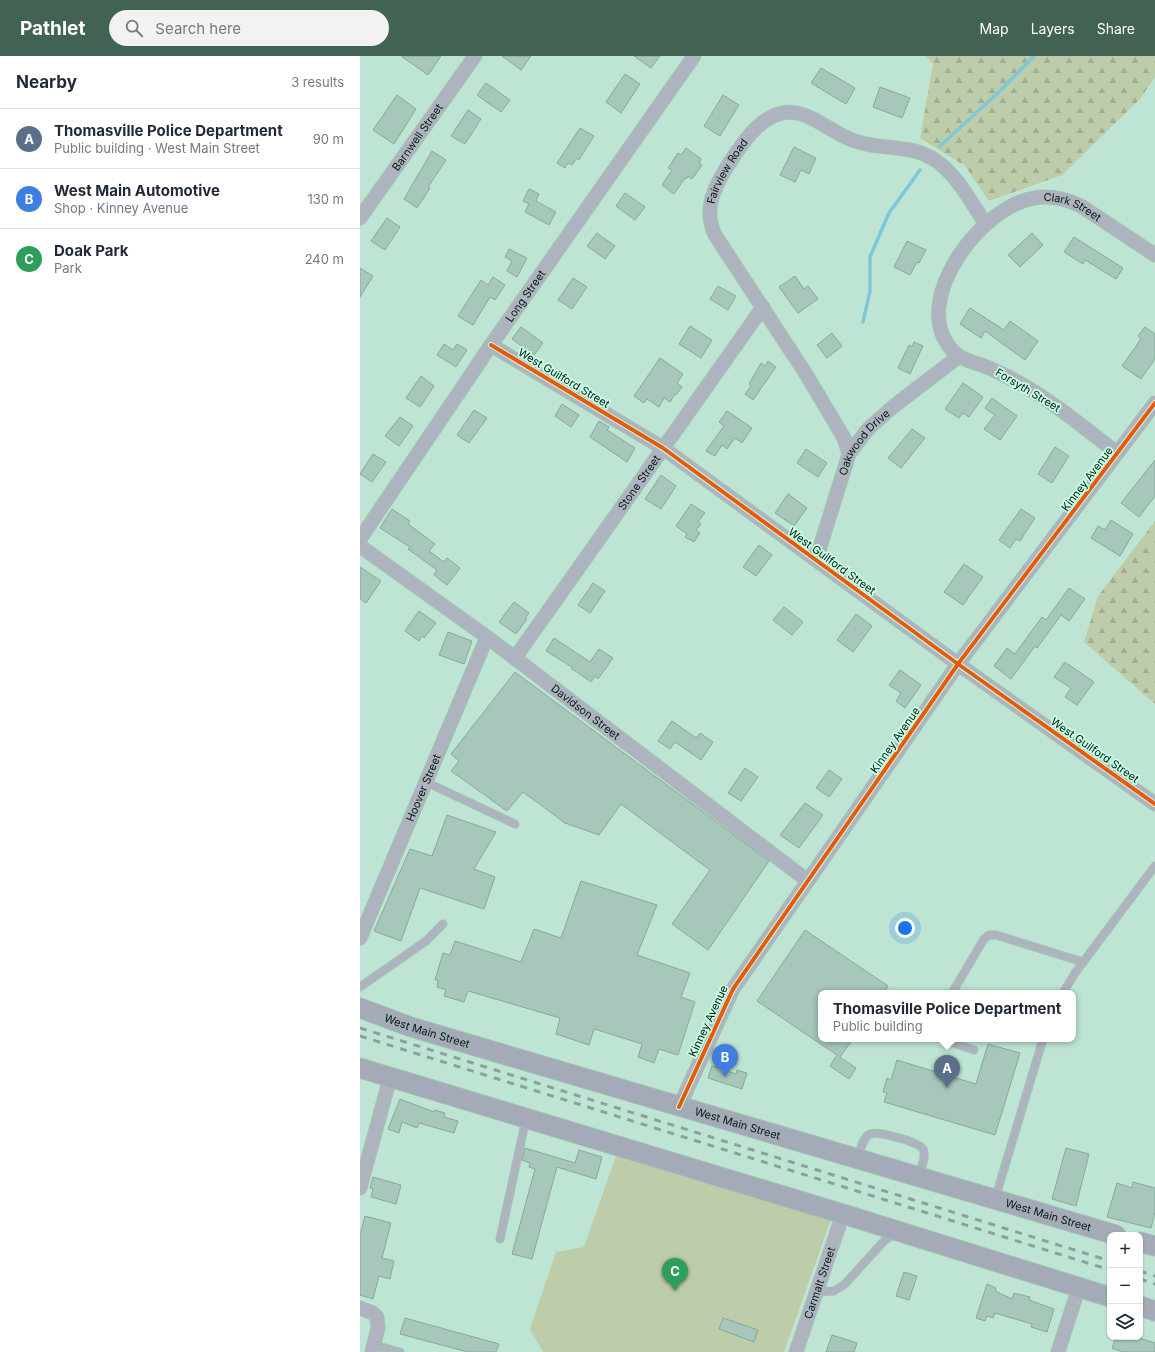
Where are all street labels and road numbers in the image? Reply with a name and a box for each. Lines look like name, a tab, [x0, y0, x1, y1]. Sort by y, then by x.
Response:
street label: Barnwell Street	[389, 101, 446, 174]
street label: Fairview Road	[704, 136, 751, 205]
street label: Clark Street	[1044, 190, 1104, 225]
street label: Long Street	[502, 267, 549, 325]
street label: West Guilford Street	[516, 345, 613, 411]
street label: Forsyth Street	[993, 365, 1063, 415]
street label: Oakwood Drive	[836, 406, 893, 477]
street label: Kinney Avenue	[1058, 444, 1116, 514]
street label: Stone Street	[615, 452, 664, 513]
street label: West Guilford Street	[786, 525, 879, 598]
street label: Davidson Street	[548, 681, 623, 743]
street label: Kinney Avenue	[867, 704, 923, 776]
street label: West Guilford Street	[1048, 714, 1142, 786]
street label: Hoover Street	[403, 752, 444, 824]
street label: Kinney Avenue	[685, 983, 731, 1059]
street label: West Main Street	[383, 1011, 472, 1051]
street label: West Main Street	[693, 1104, 783, 1143]
street label: West Main Street	[1004, 1196, 1093, 1234]
street label: Carmalt Street	[801, 1245, 838, 1321]

